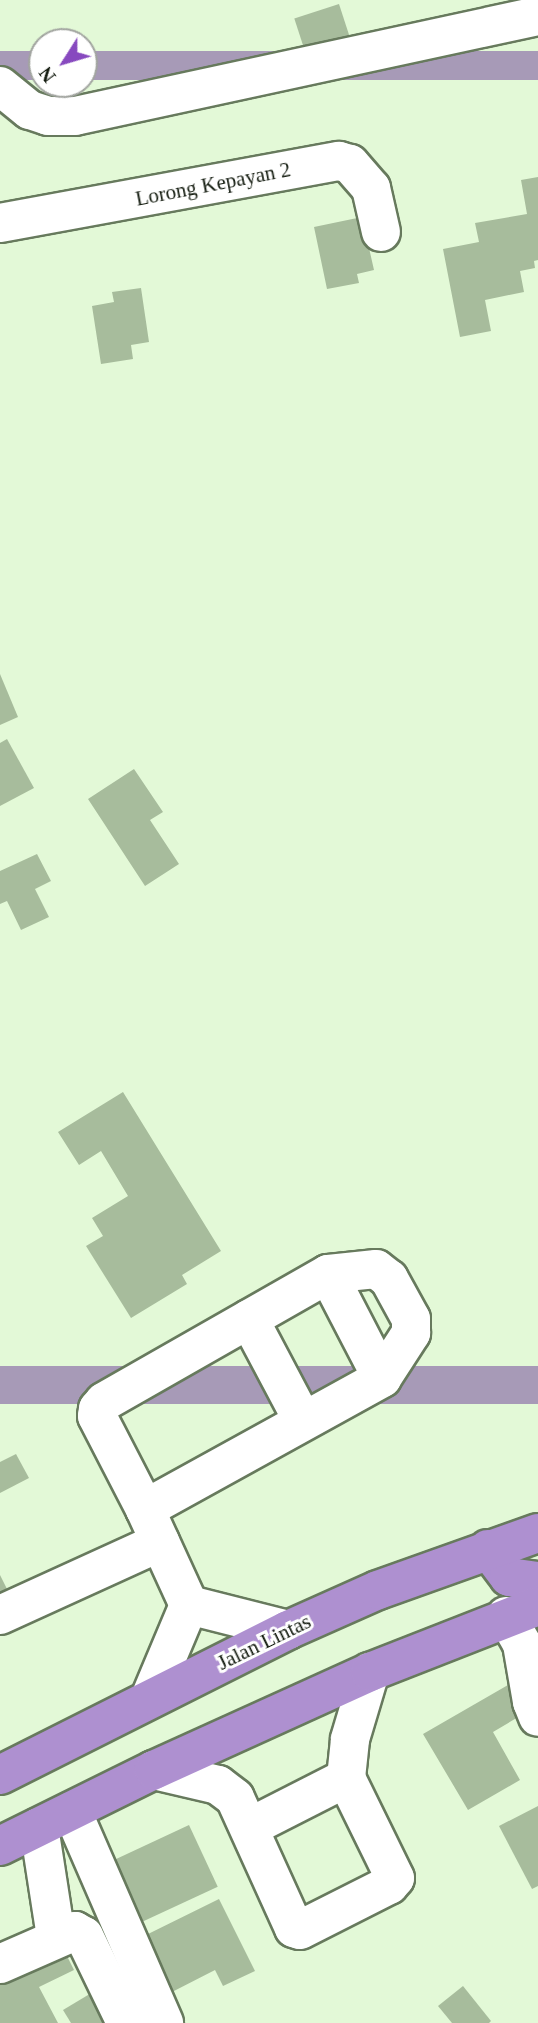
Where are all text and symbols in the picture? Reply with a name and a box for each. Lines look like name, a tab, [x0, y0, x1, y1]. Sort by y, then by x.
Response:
north arrow	[28, 28, 98, 98]
text: N	[35, 63, 60, 87]
street label: Lorong Kepayan 2	[133, 157, 293, 211]
street label: Jalan Lintas	[213, 1609, 315, 1675]

